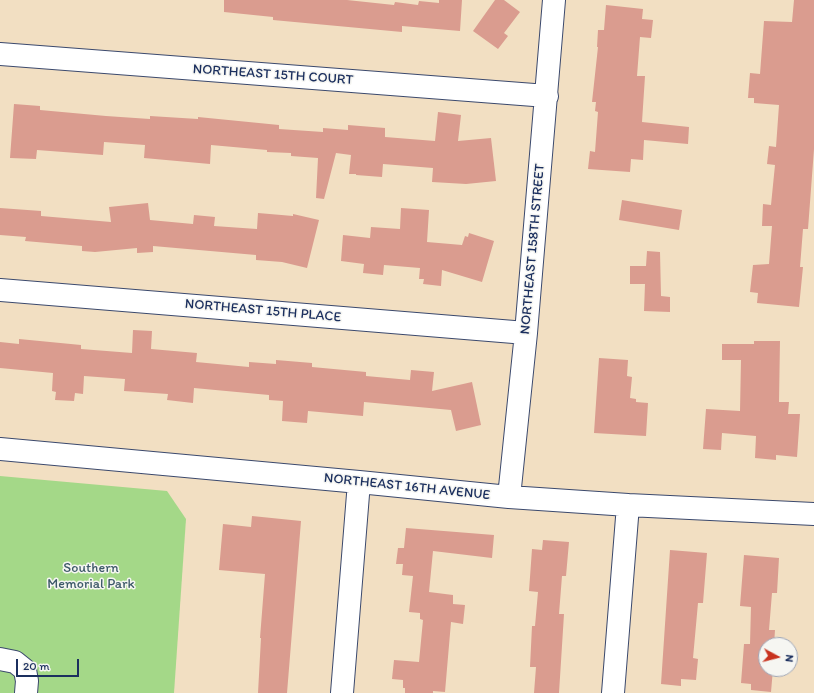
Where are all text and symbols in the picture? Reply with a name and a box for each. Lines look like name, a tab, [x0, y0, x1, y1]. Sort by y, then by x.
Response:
street label: NORTHEAST 15TH COURT	[192, 61, 354, 89]
street label: NORTHEAST 158TH STREET	[517, 163, 549, 335]
street label: NORTHEAST 15TH PLACE	[184, 296, 342, 326]
street label: NORTHEAST 16TH AVENUE	[323, 470, 491, 504]
park label: Southern Memorial Park	[47, 560, 135, 592]
north arrow	[758, 637, 798, 677]
scale bar	[18, 651, 81, 677]
text: N	[783, 654, 796, 663]
text: 20 m	[23, 659, 50, 673]

